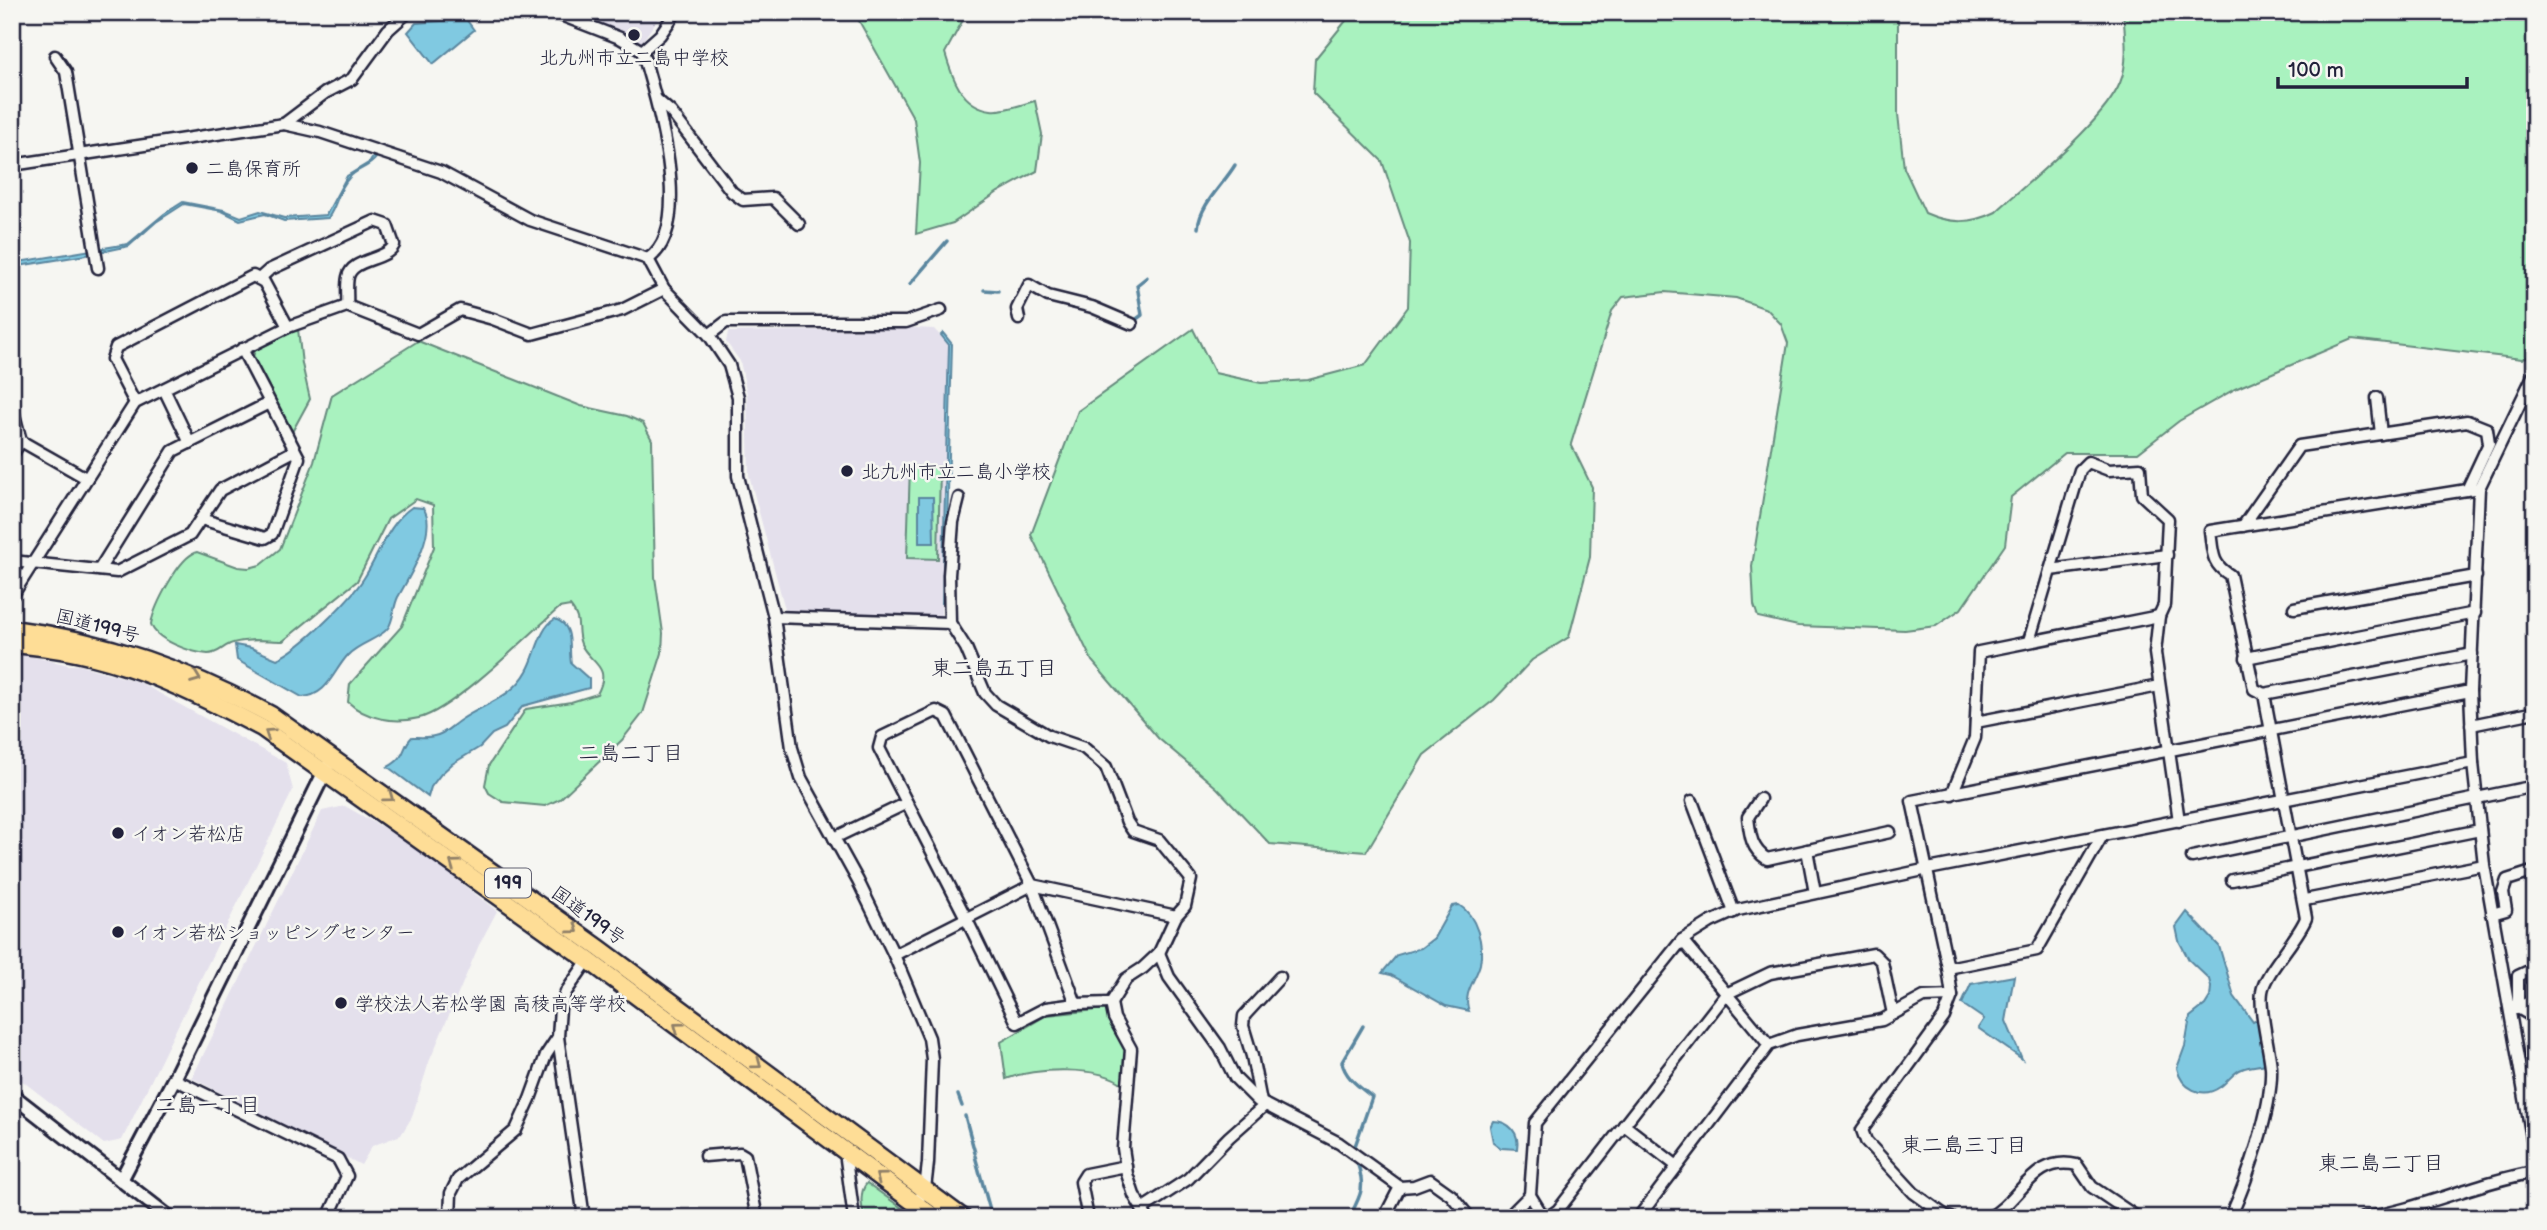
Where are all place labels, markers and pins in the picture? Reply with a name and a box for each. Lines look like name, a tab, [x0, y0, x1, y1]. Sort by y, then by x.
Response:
marker: 北九州市立二島中学校	[626, 27, 642, 43]
place label: 北九州市立二島中学校	[539, 47, 729, 70]
place label: 二島保育所	[206, 158, 301, 181]
marker: 二島保育所	[184, 160, 200, 176]
place label: 北九州市立二島小学校	[861, 461, 1051, 484]
marker: 北九州市立二島小学校	[839, 463, 855, 479]
place label: イオン若松店	[132, 823, 245, 846]
marker: イオン若松店	[110, 825, 126, 841]
place label: イオン若松ショッピングセンター	[132, 922, 415, 945]
marker: イオン若松ショッピングセンター	[110, 924, 126, 940]
place label: 学校法人若松学園 高稜高等学校	[355, 993, 626, 1016]
marker: 学校法人若松学園 高稜高等学校	[333, 995, 349, 1011]

